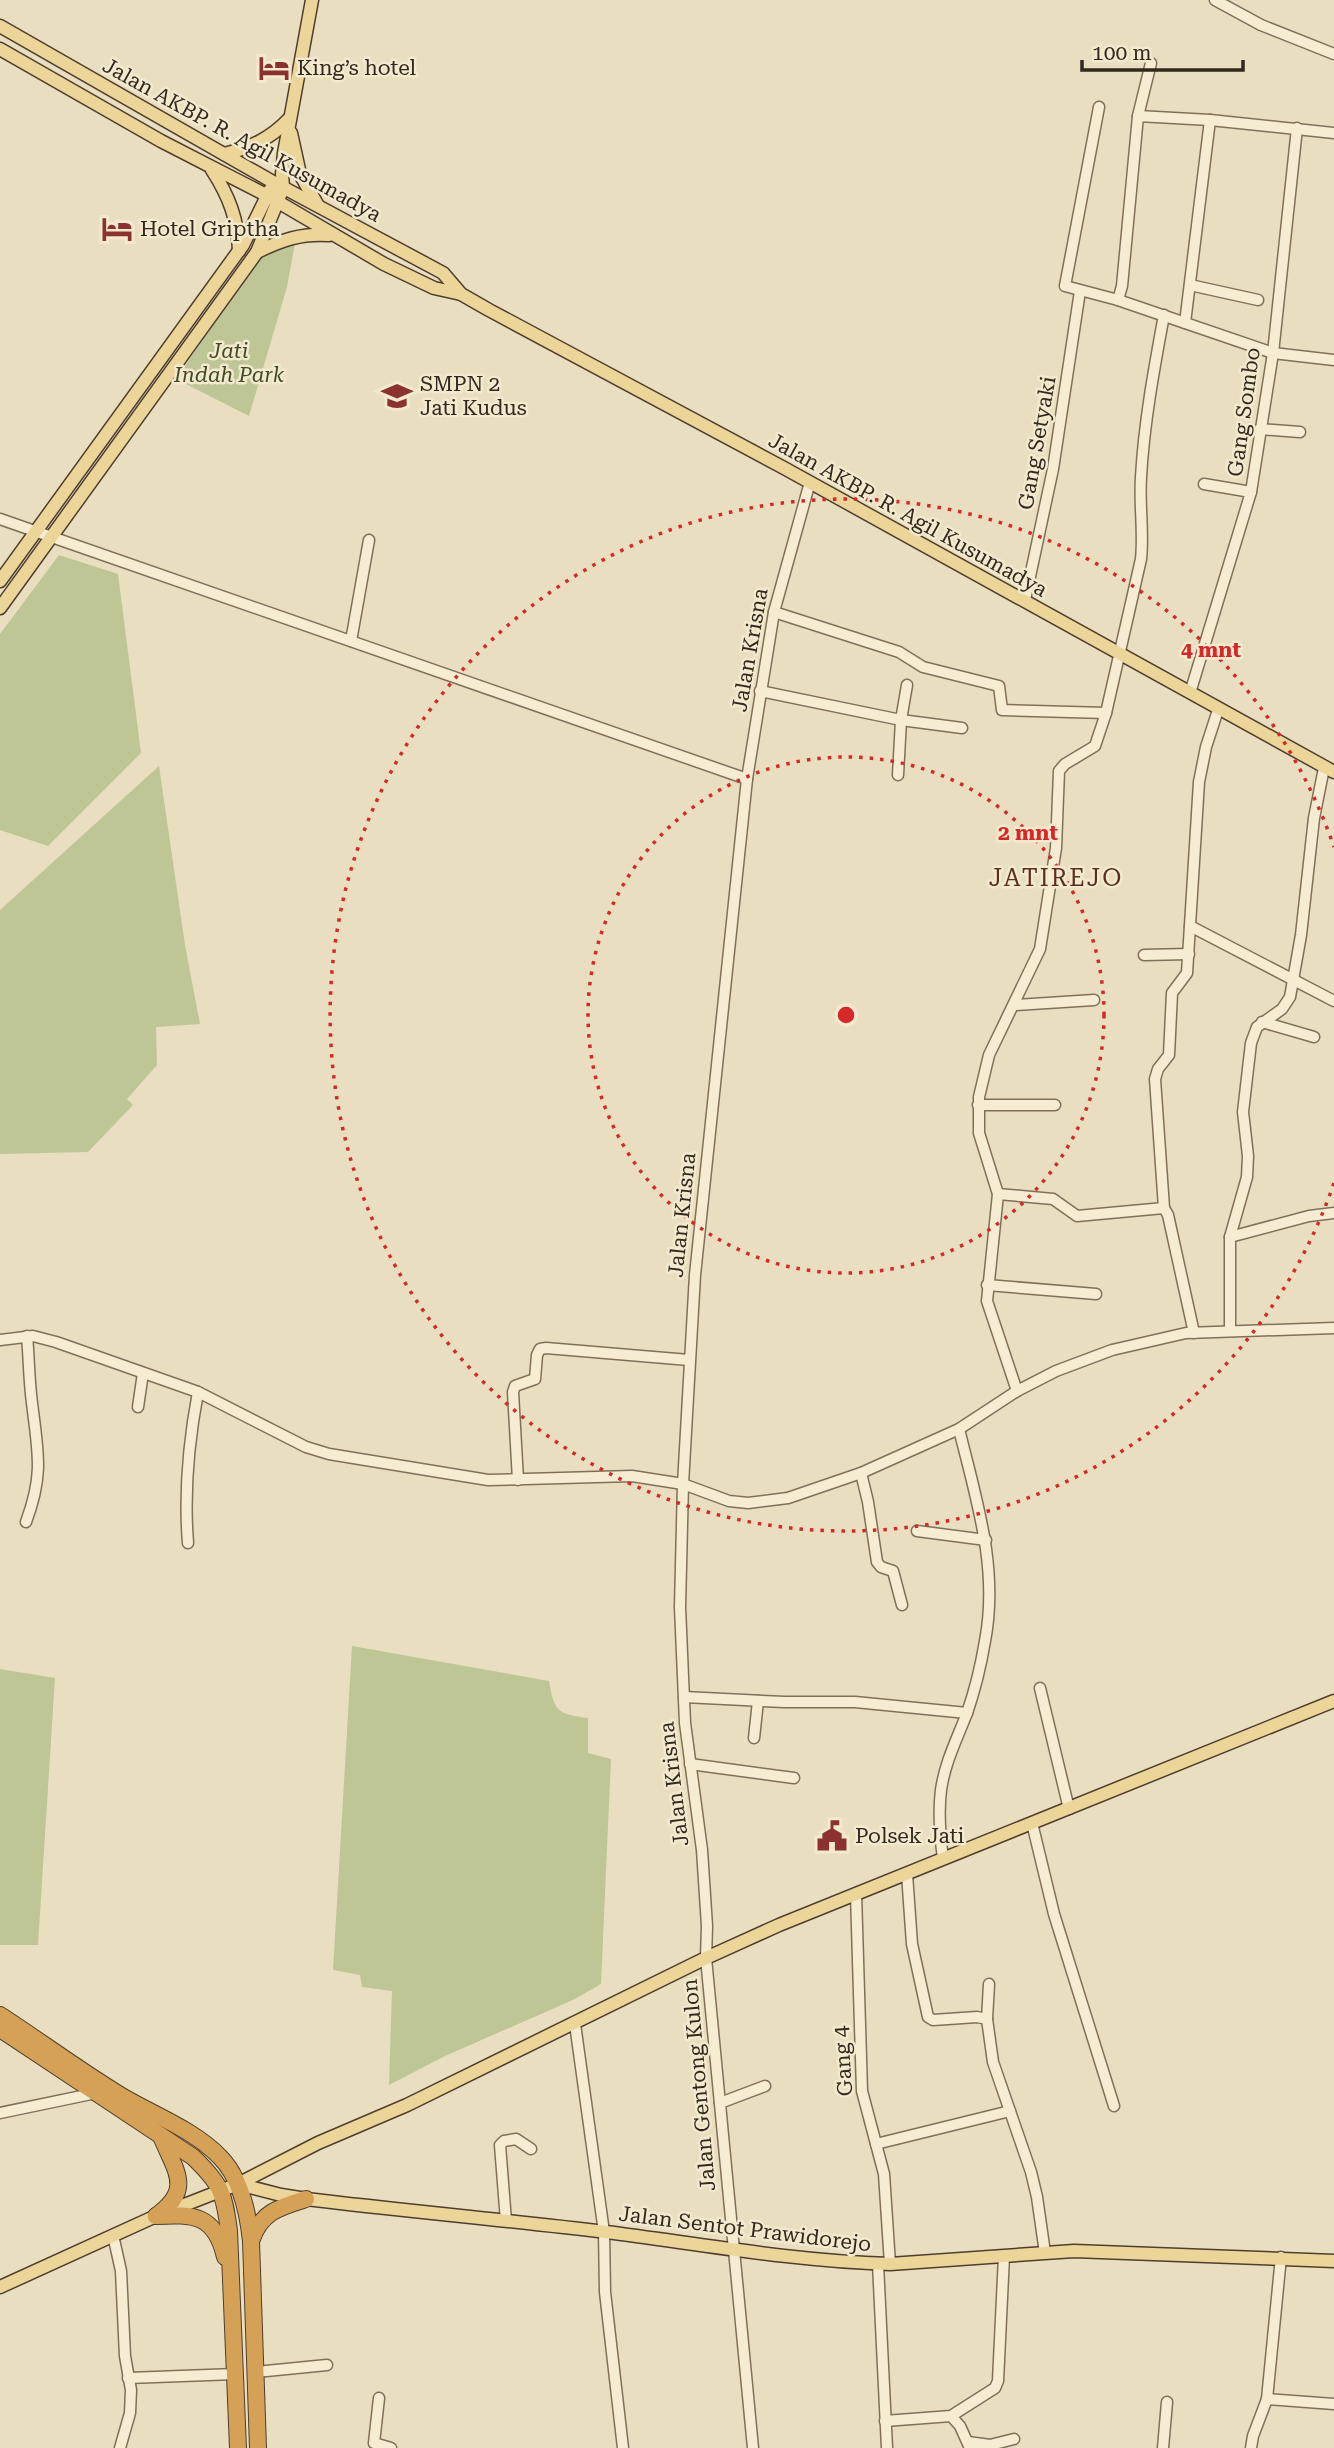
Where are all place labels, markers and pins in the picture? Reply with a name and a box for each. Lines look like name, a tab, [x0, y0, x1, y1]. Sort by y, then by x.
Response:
hotel icon: King’s hotel	[257, 51, 291, 85]
place label: King’s hotel	[297, 56, 417, 80]
hotel icon: Hotel Griptha	[100, 212, 134, 246]
place label: Hotel Griptha	[140, 217, 280, 241]
place label: SMPN 2 Jati Kudus	[420, 372, 527, 420]
school or university icon: SMPN 2 Jati Kudus	[380, 379, 414, 413]
centre of rings	[834, 1003, 858, 1027]
public building icon: Polsek Jati	[815, 1819, 849, 1853]
place label: Polsek Jati	[855, 1824, 965, 1848]

